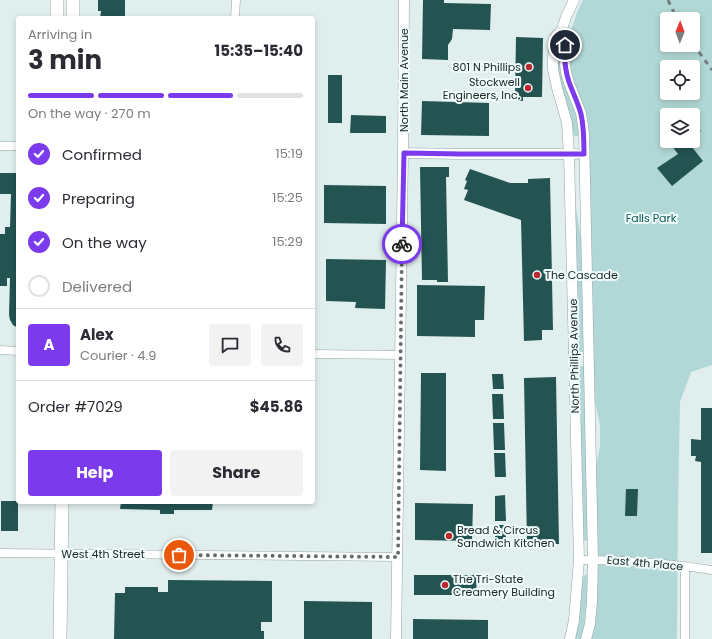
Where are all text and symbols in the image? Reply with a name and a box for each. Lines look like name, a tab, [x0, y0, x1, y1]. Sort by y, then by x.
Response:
north arrow	[660, 12, 700, 52]
map controls	[660, 12, 700, 148]
text: Arriving in	[28, 25, 92, 44]
street label: North Main Avenue	[396, 28, 412, 132]
pin	[548, 28, 582, 62]
icon: home	[554, 34, 576, 56]
text: 15:35–15:40	[215, 40, 303, 61]
text: 3 min	[28, 42, 102, 78]
place label: 801 N Phillips	[453, 59, 521, 75]
button: locate	[660, 60, 700, 100]
marker: 801 N Phillips	[524, 62, 534, 72]
place label: Stockwell Engineers, Inc.	[443, 74, 520, 103]
marker: Stockwell Engineers, Inc.	[523, 83, 533, 93]
text: On the way · 270 m	[28, 104, 151, 123]
button: layers	[660, 108, 700, 148]
icon: check	[28, 143, 50, 165]
text: Confirmed	[62, 144, 142, 165]
text: 15:19	[276, 144, 303, 163]
icon: check	[28, 187, 50, 209]
text: Preparing	[62, 188, 135, 209]
text: 15:25	[272, 188, 303, 207]
park label: Falls Park	[626, 210, 677, 226]
courier	[382, 224, 422, 264]
icon: check	[28, 231, 50, 253]
text: On the way	[62, 232, 147, 253]
text: 15:29	[272, 232, 303, 251]
icon: bike	[391, 233, 413, 255]
place label: The Cascade	[545, 267, 618, 283]
marker: The Cascade	[532, 270, 542, 280]
text: Delivered	[62, 276, 132, 297]
street label: North Phillips Avenue	[565, 298, 583, 413]
text: Alex	[80, 324, 114, 345]
button: chat	[209, 324, 251, 366]
button: phone	[261, 324, 303, 366]
text: A	[43, 334, 55, 355]
text: Courier · 4.9	[80, 346, 156, 365]
text: Order #7029	[28, 396, 123, 417]
text: $45.86	[250, 396, 303, 417]
button: Help	[28, 450, 162, 496]
button: Share	[170, 450, 303, 496]
place label: Bread & Circus Sandwich Kitchen	[457, 522, 555, 551]
marker: Bread & Circus Sandwich Kitchen	[444, 531, 454, 541]
pin	[162, 538, 196, 572]
icon: bag	[168, 544, 190, 566]
street label: West 4th Street	[61, 546, 145, 562]
street label: East 4th Place	[606, 552, 684, 574]
place label: The Tri-State Creamery Building	[453, 571, 555, 600]
marker: The Tri-State Creamery Building	[440, 580, 450, 590]

